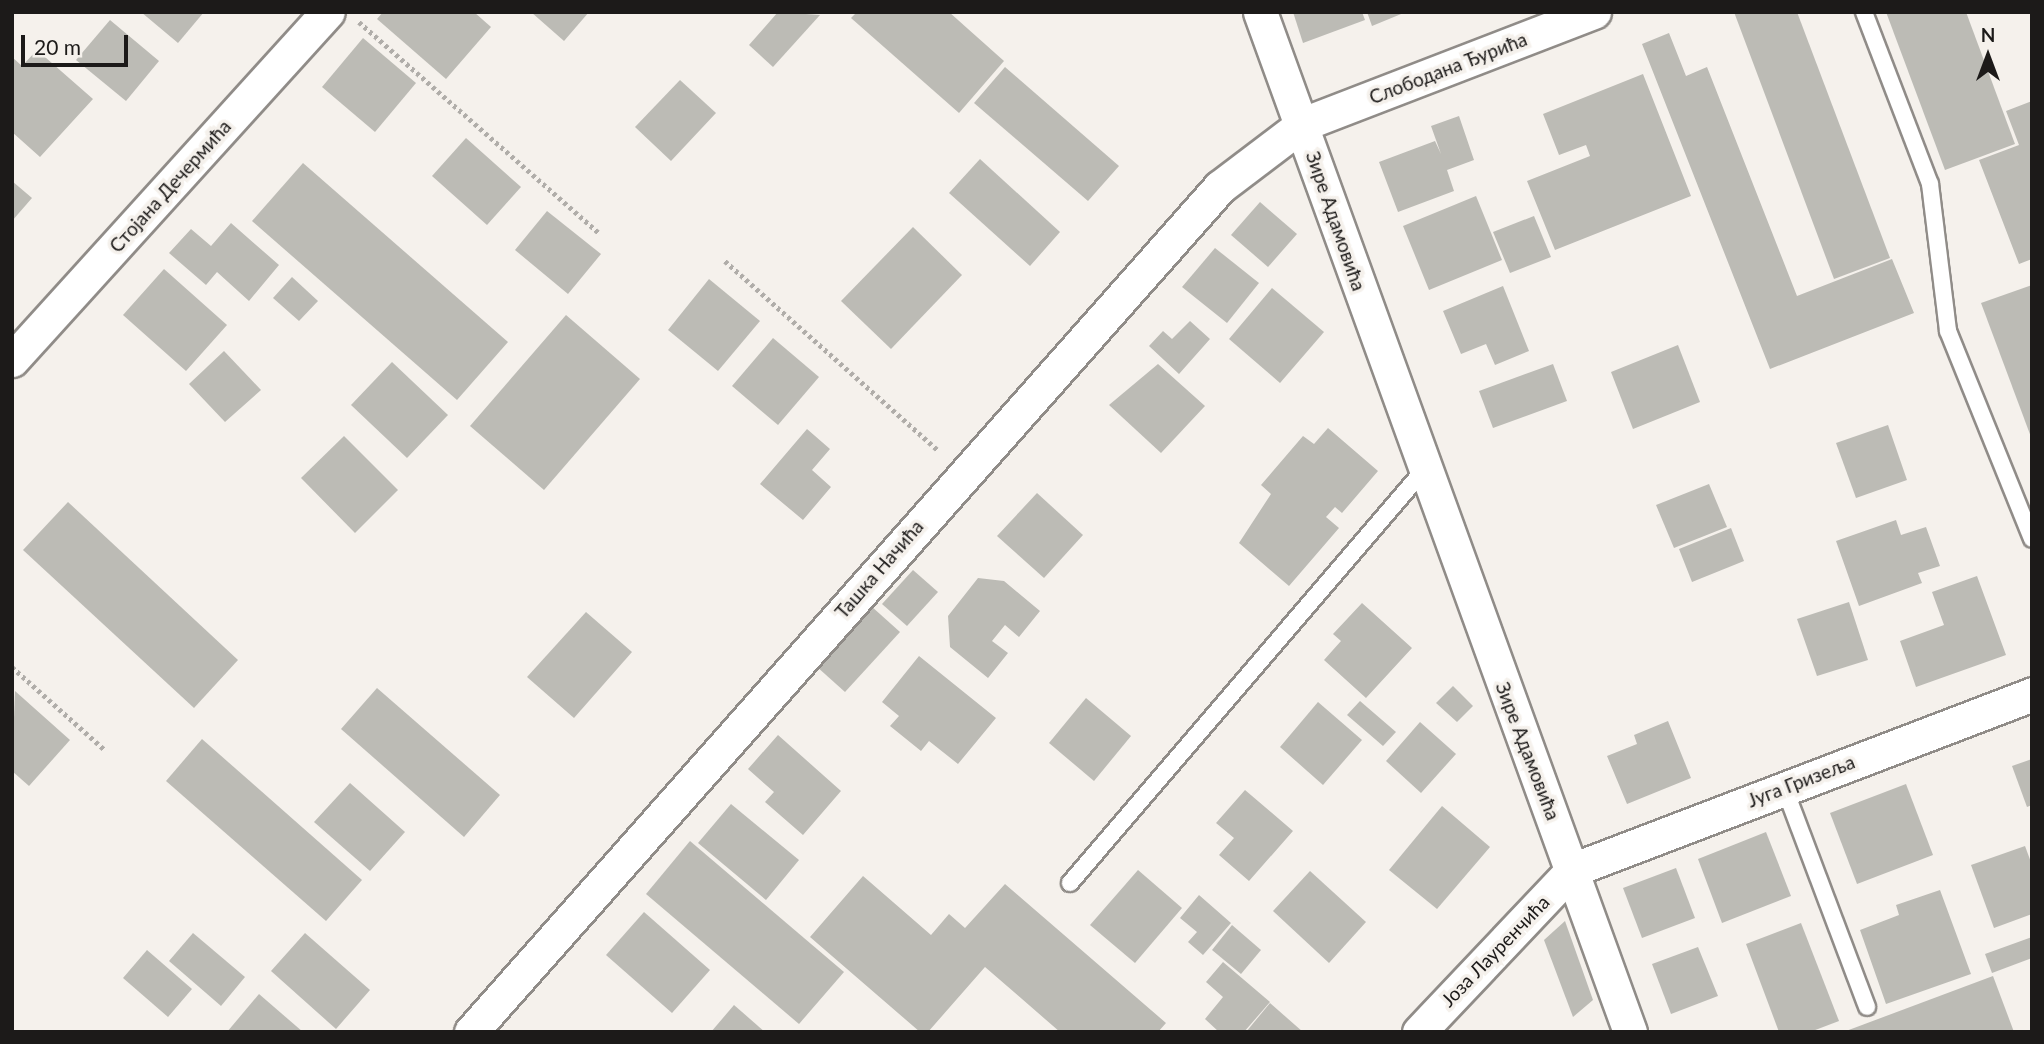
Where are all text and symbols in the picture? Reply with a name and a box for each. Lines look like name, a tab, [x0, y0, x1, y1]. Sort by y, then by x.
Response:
scale bar	[24, 21, 131, 65]
north arrow	[1953, 21, 2023, 91]
text: N	[1981, 23, 1995, 46]
street label: Слободана Ђурића	[1366, 27, 1530, 109]
text: 20 m	[34, 34, 81, 59]
street label: Стојана Дечермића	[104, 115, 236, 257]
street label: Зире Адамовића	[1301, 148, 1371, 294]
street label: Ташка Начића	[830, 515, 928, 623]
street label: Зире Адамовића	[1491, 679, 1565, 823]
street label: Југа Гризеља	[1744, 750, 1858, 812]
street label: Јоза Лауренчића	[1436, 891, 1554, 1011]

